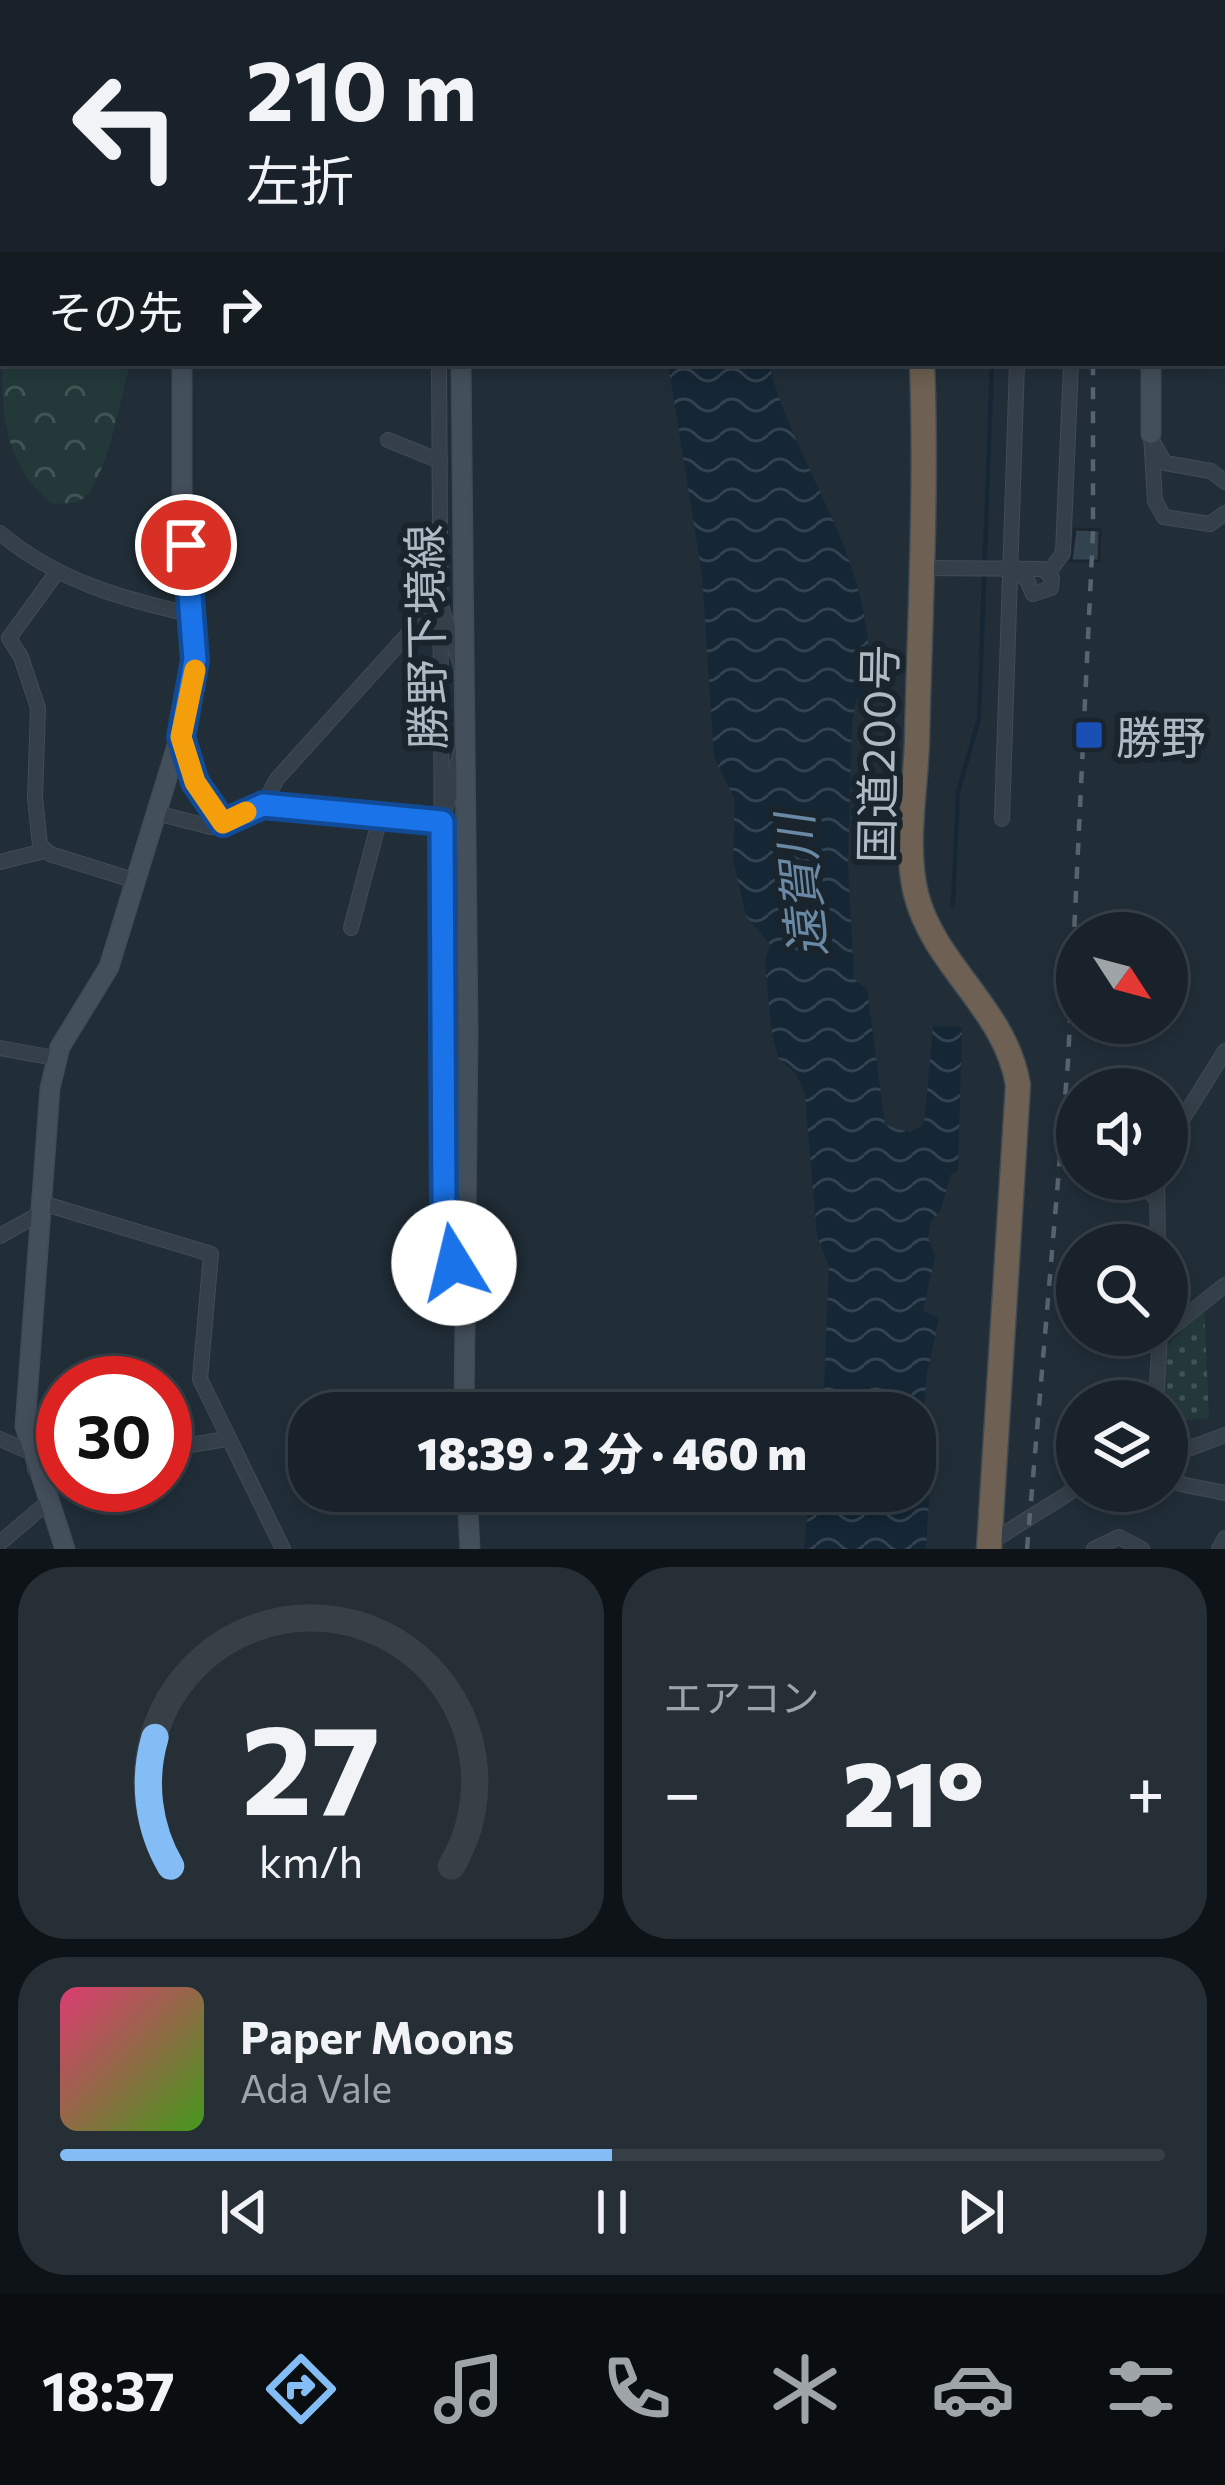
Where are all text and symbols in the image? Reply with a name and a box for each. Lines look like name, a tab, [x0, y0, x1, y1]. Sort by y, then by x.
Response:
text: 210 m	[246, 36, 477, 138]
icon: left	[48, 48, 204, 204]
text: 左折	[246, 146, 354, 212]
icon: right	[207, 276, 273, 342]
text: その先	[48, 283, 183, 338]
pin	[135, 494, 237, 596]
icon: arrive	[153, 512, 219, 578]
street label: 勝野下境線	[395, 524, 453, 750]
street label: 国道200号	[847, 644, 905, 864]
place label: 勝野	[1116, 708, 1206, 763]
marker: 勝野	[1073, 719, 1105, 751]
water label: 遠賀川	[762, 806, 836, 961]
north arrow	[1056, 912, 1188, 1044]
map controls	[1056, 912, 1188, 1512]
button: sound	[1056, 1068, 1188, 1200]
position arrow	[391, 1200, 517, 1326]
button: search	[1056, 1224, 1188, 1356]
speed limit sign: 30	[36, 1356, 192, 1512]
button: layers	[1056, 1380, 1188, 1512]
text: 18:39 · 2 分 · 460 m	[417, 1424, 807, 1479]
text: エアコン	[664, 1672, 820, 1720]
text: 27	[241, 1688, 380, 1841]
text: 21°	[843, 1735, 984, 1846]
text: −	[664, 1750, 701, 1831]
text: +	[1126, 1750, 1165, 1831]
text: km/h	[259, 1834, 363, 1887]
text: Paper Moons	[240, 2008, 514, 2063]
text: Ada Vale	[240, 2063, 392, 2111]
icon: previous	[211, 2179, 277, 2245]
icon: pause	[579, 2179, 645, 2245]
icon: next	[948, 2179, 1014, 2245]
icon: directions	[259, 2347, 343, 2431]
icon: music	[427, 2347, 511, 2431]
icon: phone	[595, 2347, 679, 2431]
icon: climate	[763, 2347, 847, 2431]
icon: car	[931, 2347, 1015, 2431]
icon: filters	[1099, 2347, 1183, 2431]
text: 18:37	[42, 2356, 175, 2422]

